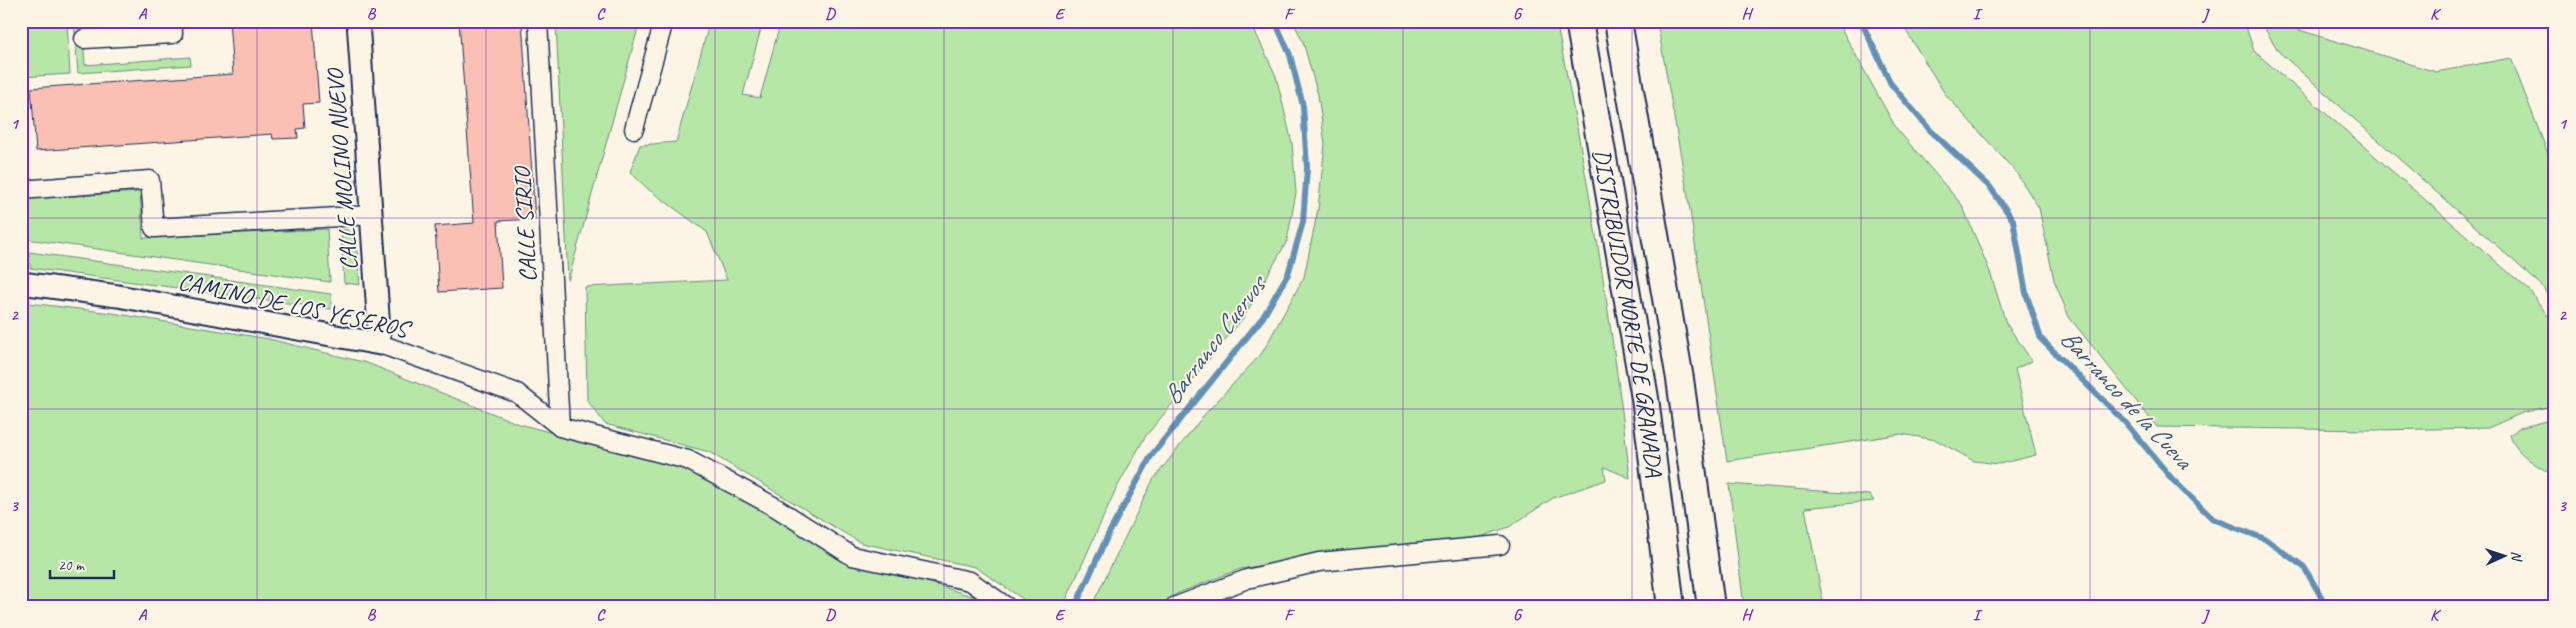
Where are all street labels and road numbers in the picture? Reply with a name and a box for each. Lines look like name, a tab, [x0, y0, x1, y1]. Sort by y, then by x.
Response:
street label: CALLE MOLINO NUEVO	[320, 67, 364, 271]
street label: DISTRIBUIDOR NORTE DE GRANADA	[1587, 147, 1670, 479]
street label: CALLE SIRIO	[507, 165, 543, 283]
street label: CAMINO DE LOS YESEROS	[176, 266, 415, 345]

